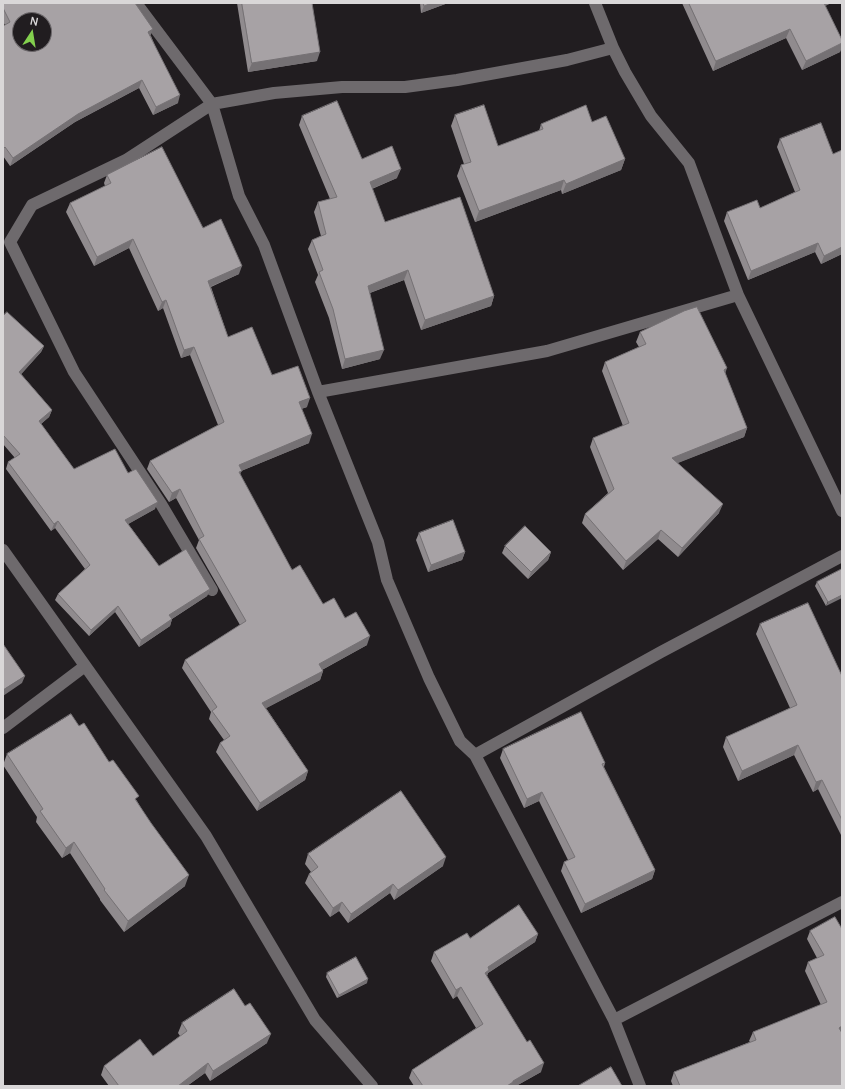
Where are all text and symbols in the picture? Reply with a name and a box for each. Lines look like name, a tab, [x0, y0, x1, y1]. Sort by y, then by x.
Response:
north arrow	[12, 12, 52, 52]
text: N	[29, 13, 40, 29]

